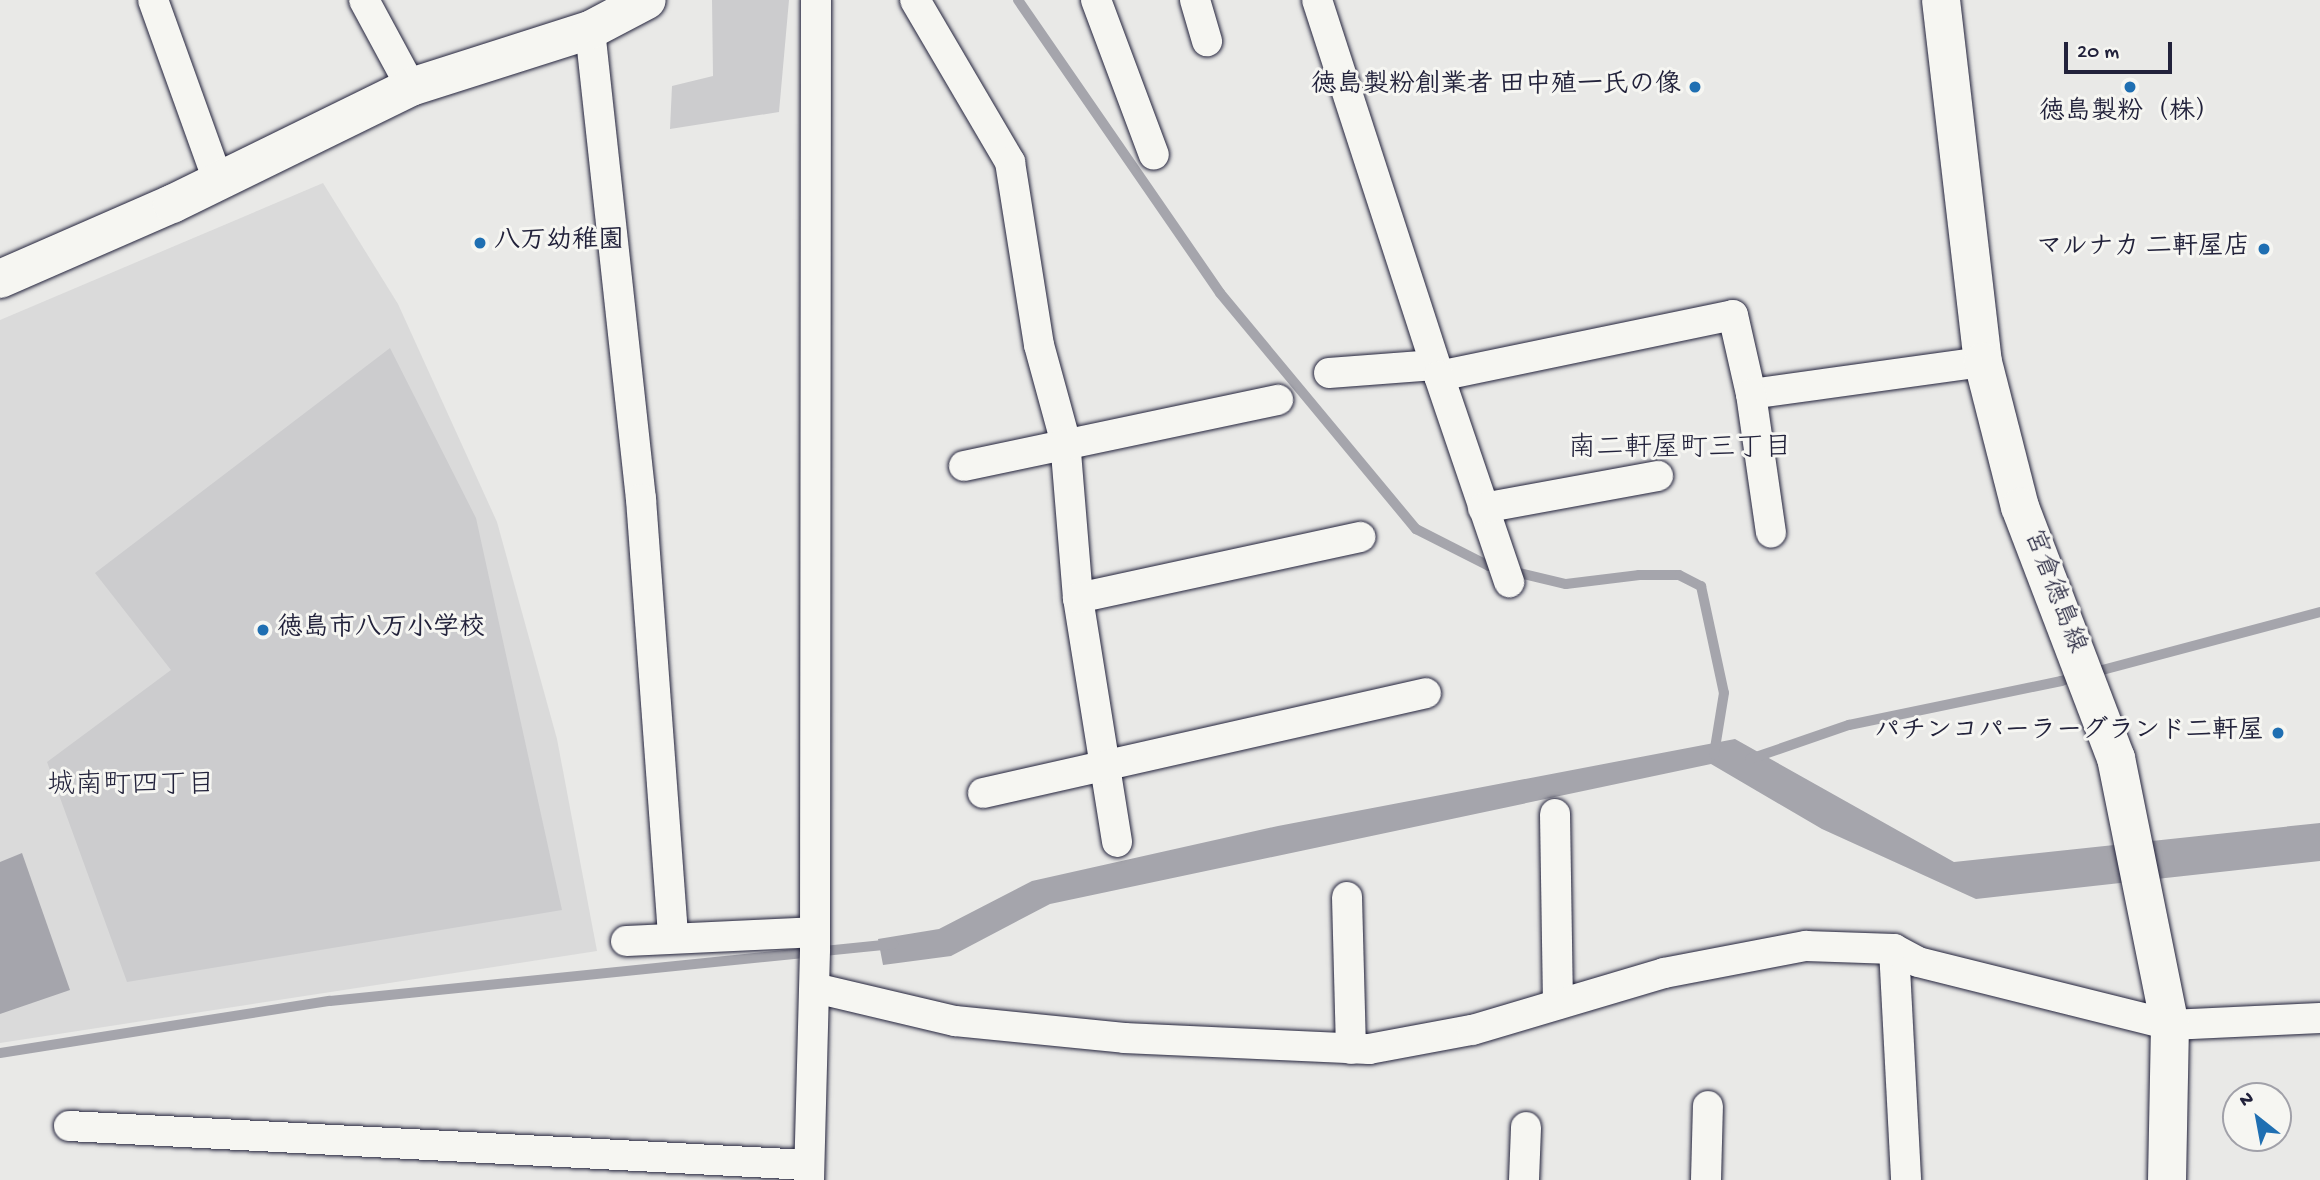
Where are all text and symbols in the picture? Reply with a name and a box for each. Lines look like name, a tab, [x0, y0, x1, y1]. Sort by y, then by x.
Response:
scale bar	[2068, 28, 2176, 72]
text: 20 m	[2077, 41, 2119, 66]
place label: 徳島製粉創業者 田中殖一氏の像	[1311, 71, 1681, 103]
marker: 徳島製粉創業者 田中殖一氏の像	[1687, 79, 1703, 95]
marker: 徳島製粉（株）	[2122, 79, 2138, 95]
place label: 徳島製粉（株）	[2039, 98, 2221, 130]
place label: 八万幼稚園	[494, 227, 624, 259]
place label: マルナカ 二軒屋店	[2036, 233, 2250, 265]
marker: 八万幼稚園	[472, 235, 488, 251]
marker: マルナカ 二軒屋店	[2256, 241, 2272, 257]
district label: 南二軒屋町三丁目	[1568, 433, 1792, 467]
street label: 宮倉徳島線	[2015, 526, 2091, 658]
place label: 徳島市八万小学校	[277, 614, 485, 646]
marker: 徳島市八万小学校	[255, 622, 271, 638]
place label: パチンコパーラーグランド二軒屋	[1874, 717, 2264, 749]
marker: パチンコパーラーグランド二軒屋	[2270, 725, 2286, 741]
district label: 城南町四丁目	[47, 770, 215, 804]
north arrow	[2222, 1082, 2292, 1152]
text: N	[2236, 1087, 2258, 1113]

